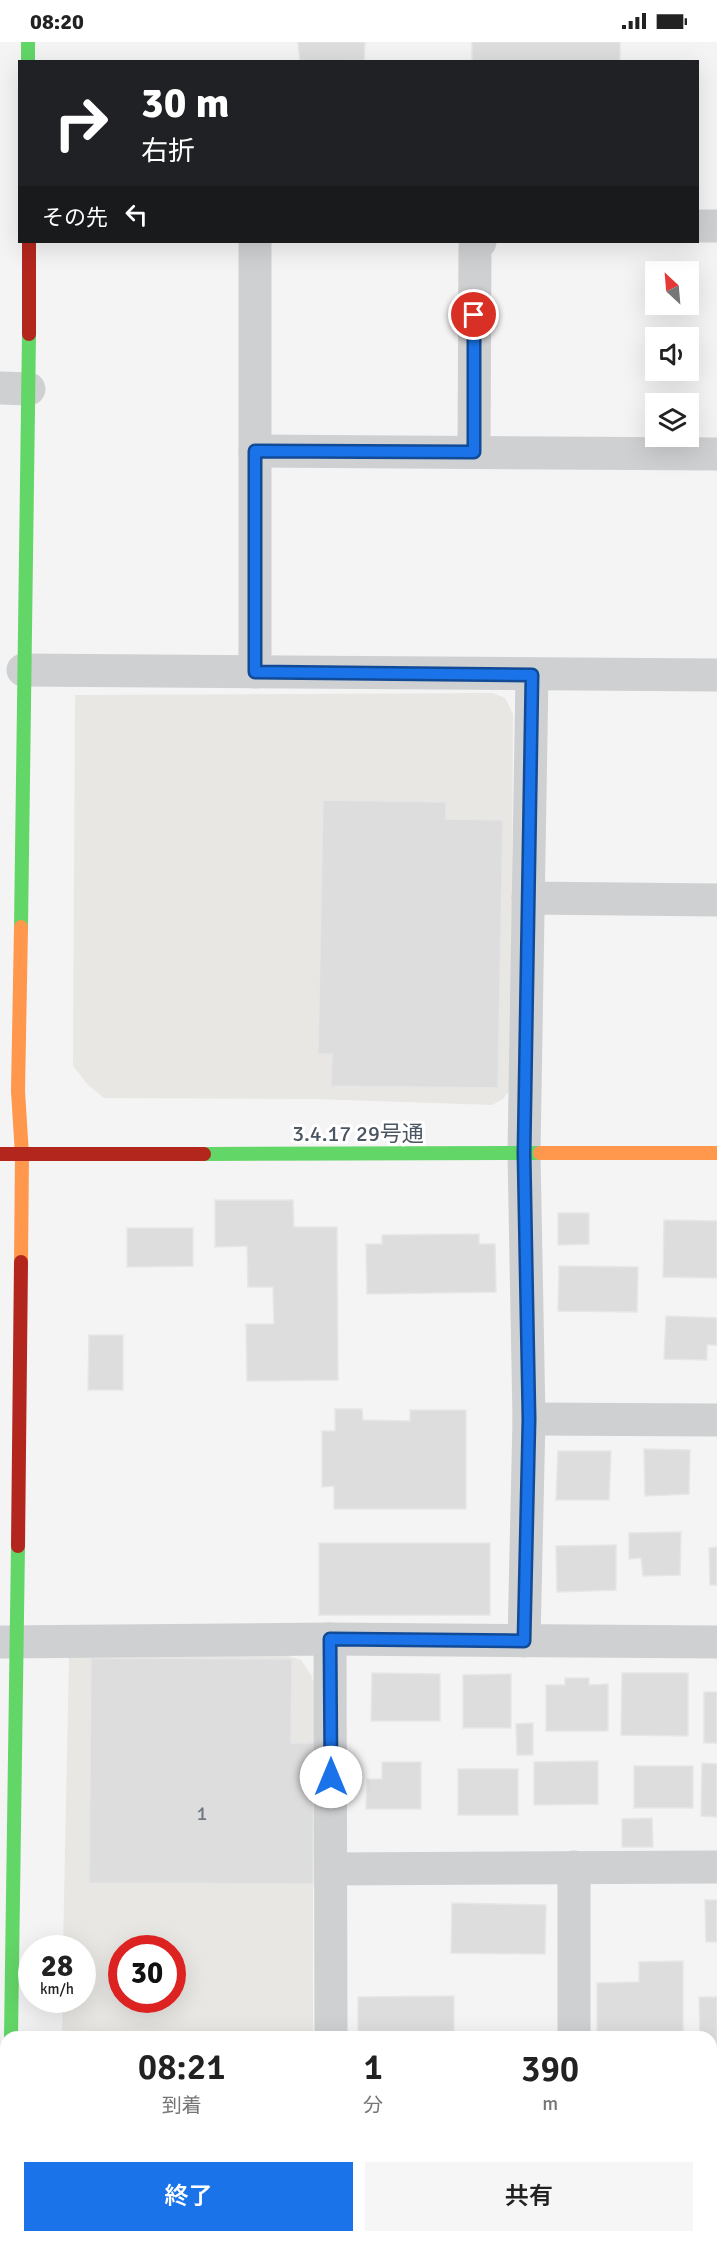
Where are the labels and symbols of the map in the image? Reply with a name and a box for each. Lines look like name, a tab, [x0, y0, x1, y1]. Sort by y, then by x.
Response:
north arrow	[645, 261, 699, 315]
pin	[448, 289, 499, 340]
street label: 3.4.17 29号通	[292, 1120, 424, 1147]
position arrow	[299, 1745, 363, 1809]
house number: 1	[197, 1801, 207, 1826]
speed limit sign: 30	[108, 1935, 186, 2013]

